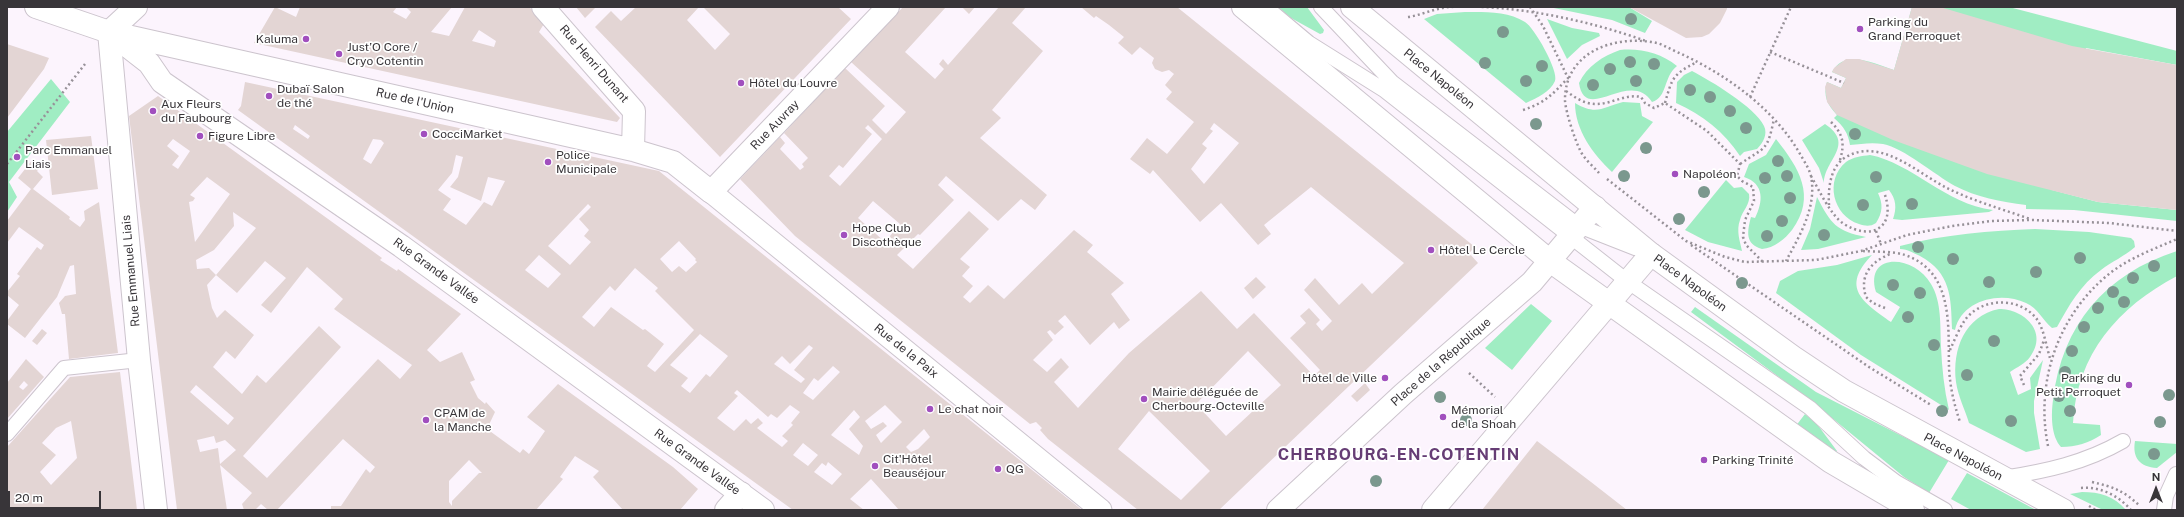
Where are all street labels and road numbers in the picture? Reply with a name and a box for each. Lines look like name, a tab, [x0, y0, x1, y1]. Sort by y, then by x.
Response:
street label: Rue Henri Dunant	[556, 22, 632, 106]
street label: Place Napoléon	[1400, 46, 1478, 112]
street label: Rue de l'Union	[375, 85, 455, 117]
street label: Rue Auvray	[748, 97, 802, 153]
street label: Rue Emmanuel Liais	[119, 214, 143, 328]
street label: Rue Grande Vallée	[390, 235, 482, 307]
street label: Place Napoléon	[1650, 251, 1730, 315]
street label: Place de la République	[1388, 315, 1494, 409]
street label: Rue de la Paix	[871, 321, 941, 381]
street label: Rue Grande Vallée	[651, 426, 743, 498]
street label: Place Napoléon	[1921, 430, 2005, 484]

